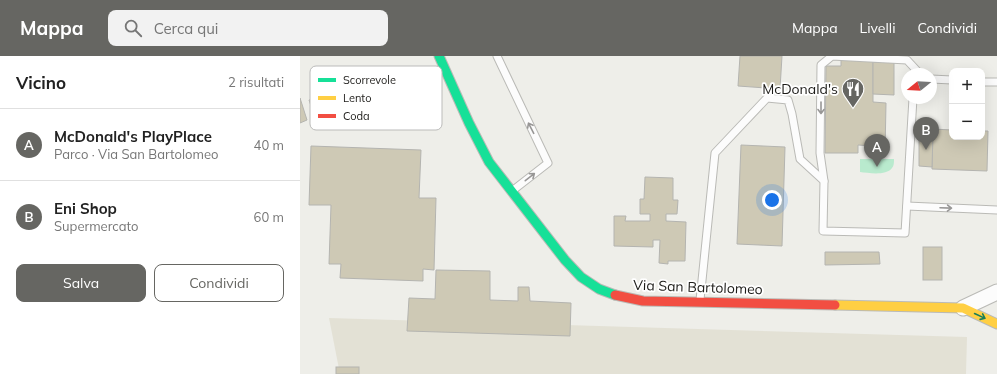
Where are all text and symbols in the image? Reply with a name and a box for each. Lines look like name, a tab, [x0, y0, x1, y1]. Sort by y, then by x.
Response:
search box	[108, 10, 388, 46]
text: Mappa	[20, 16, 84, 40]
icon: search	[122, 17, 144, 39]
text: Cerca qui	[154, 19, 218, 38]
text: Mappa	[792, 19, 838, 37]
text: Livelli	[860, 19, 895, 37]
text: Condividi	[917, 19, 977, 37]
legend	[310, 66, 442, 130]
north arrow	[901, 68, 937, 104]
map controls	[949, 68, 985, 140]
button: +	[949, 68, 985, 104]
text: Vicino	[16, 72, 66, 93]
text: Scorrevole	[343, 73, 396, 87]
text: 2 risultati	[228, 74, 284, 90]
restaurant icon: McDonald's	[840, 76, 866, 109]
place label: McDonald's	[762, 80, 838, 98]
text: Lento	[343, 91, 371, 105]
one-way arrow	[817, 101, 825, 114]
button: −	[949, 104, 985, 140]
text: Coda	[343, 109, 370, 123]
pin: B	[913, 117, 939, 150]
one-way arrow	[527, 122, 534, 134]
text: McDonald's PlayPlace	[54, 127, 212, 146]
pin: A	[864, 134, 890, 167]
text: A	[24, 137, 34, 153]
text: 40 m	[254, 137, 284, 153]
text: Parco · Via San Bartolomeo	[54, 146, 218, 162]
one-way arrow	[524, 173, 535, 181]
your location	[762, 190, 782, 210]
text: Eni Shop	[54, 199, 117, 218]
one-way arrow	[939, 204, 952, 211]
text: B	[25, 209, 33, 225]
text: 60 m	[254, 209, 284, 225]
text: Supermercato	[54, 218, 138, 234]
button: Salva	[16, 264, 146, 302]
button: Condividi	[154, 264, 284, 302]
street label: Via San Bartolomeo	[633, 276, 763, 298]
one-way arrow	[974, 313, 986, 320]

